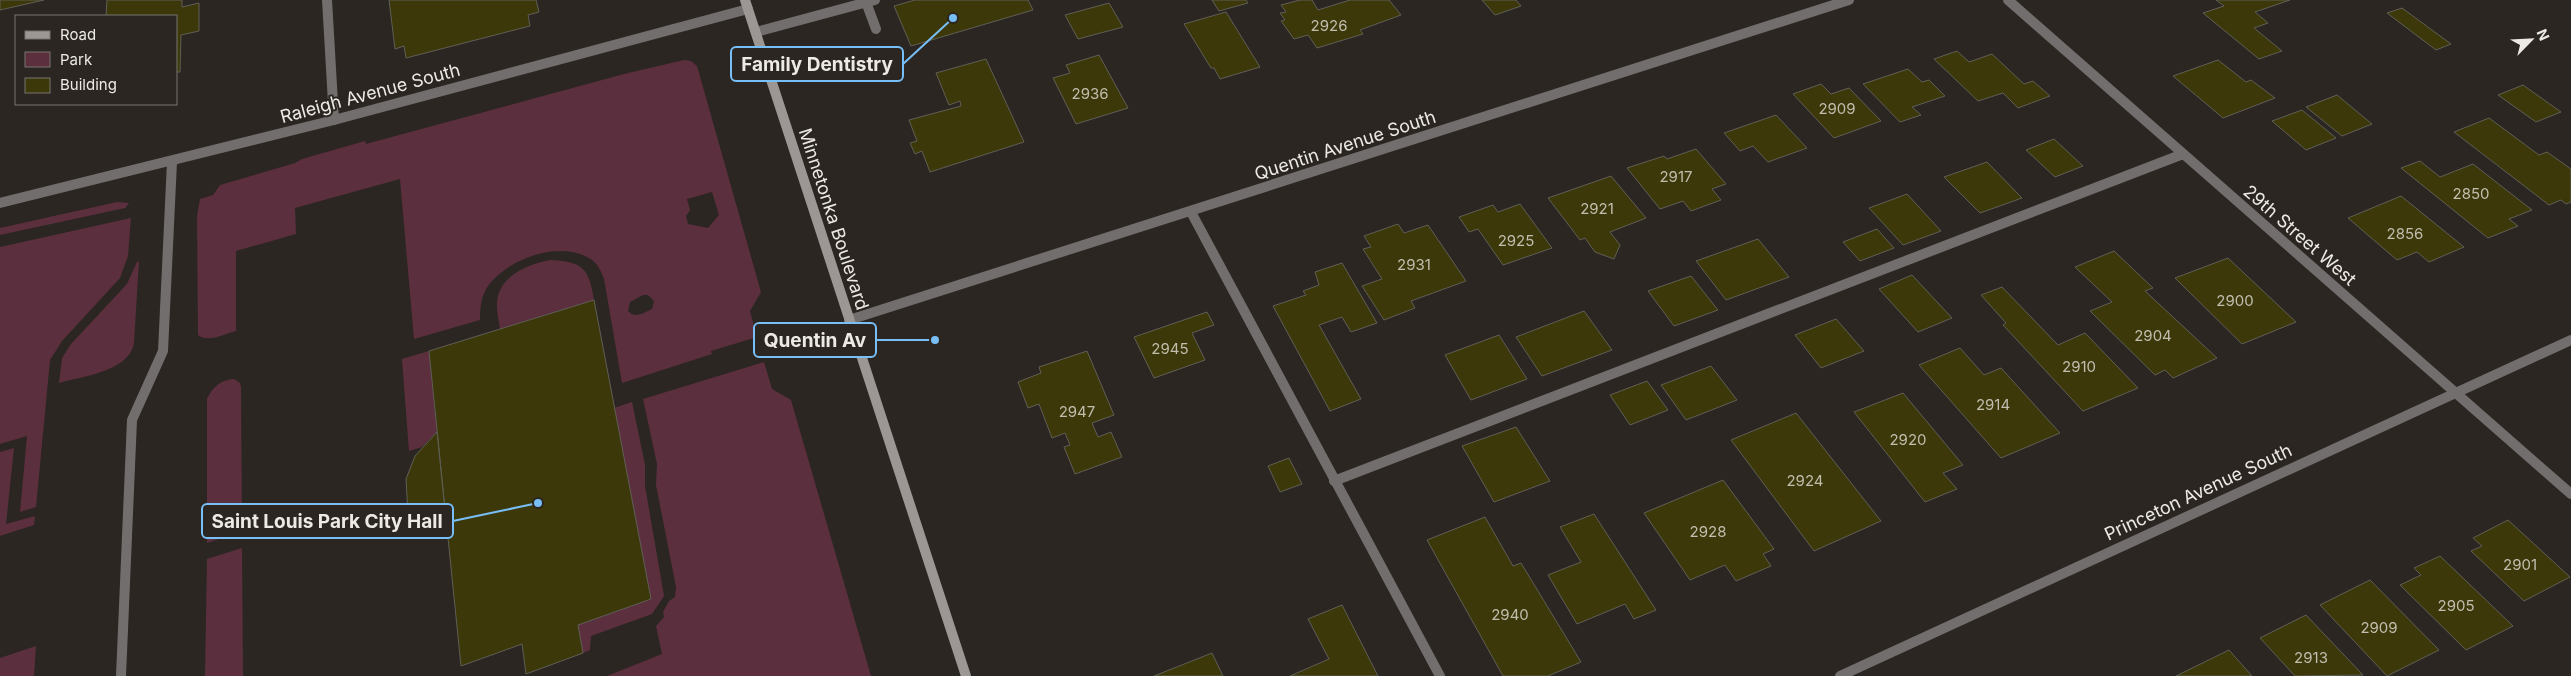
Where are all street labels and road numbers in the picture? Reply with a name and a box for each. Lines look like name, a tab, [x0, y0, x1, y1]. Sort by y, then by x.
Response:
street label: Raleigh Avenue South	[278, 59, 462, 127]
street label: Quentin Avenue South	[1252, 106, 1438, 184]
street label: Minnetonka Boulevard	[795, 125, 873, 313]
street label: 29th Street West	[2239, 180, 2361, 290]
street label: Princeton Avenue South	[2101, 439, 2295, 545]

